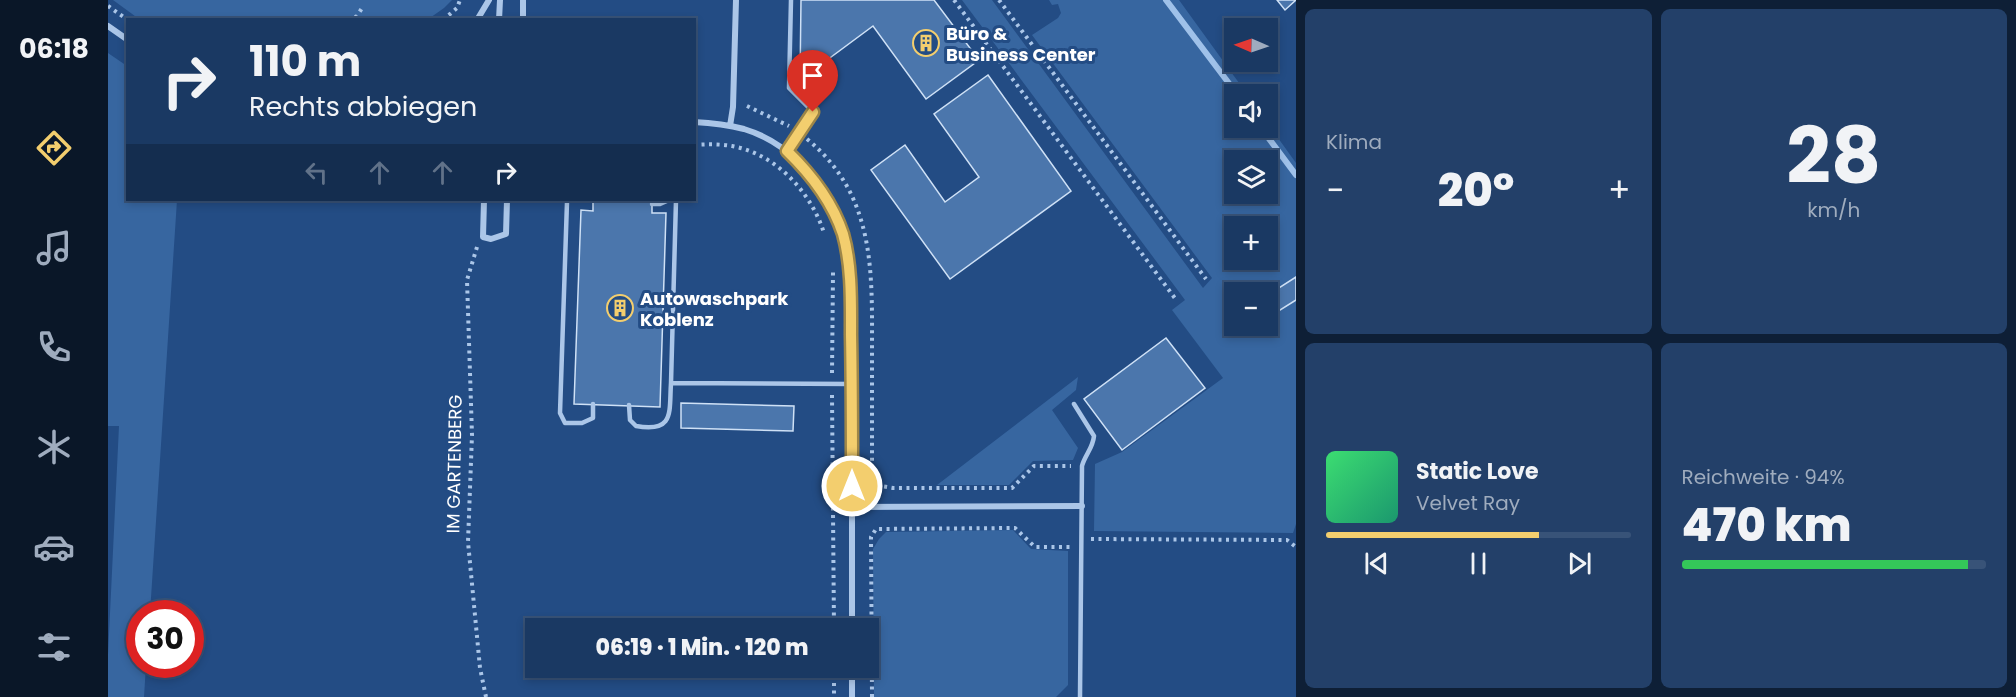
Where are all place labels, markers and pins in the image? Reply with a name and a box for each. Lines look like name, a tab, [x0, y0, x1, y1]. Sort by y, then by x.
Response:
place label: Büro & Business Center	[946, 21, 1096, 67]
building icon: Büro & Business Center	[911, 28, 941, 58]
pin	[787, 50, 838, 112]
place label: Autowaschpark Koblenz	[640, 286, 789, 332]
building icon: Autowaschpark Koblenz	[605, 293, 635, 323]

